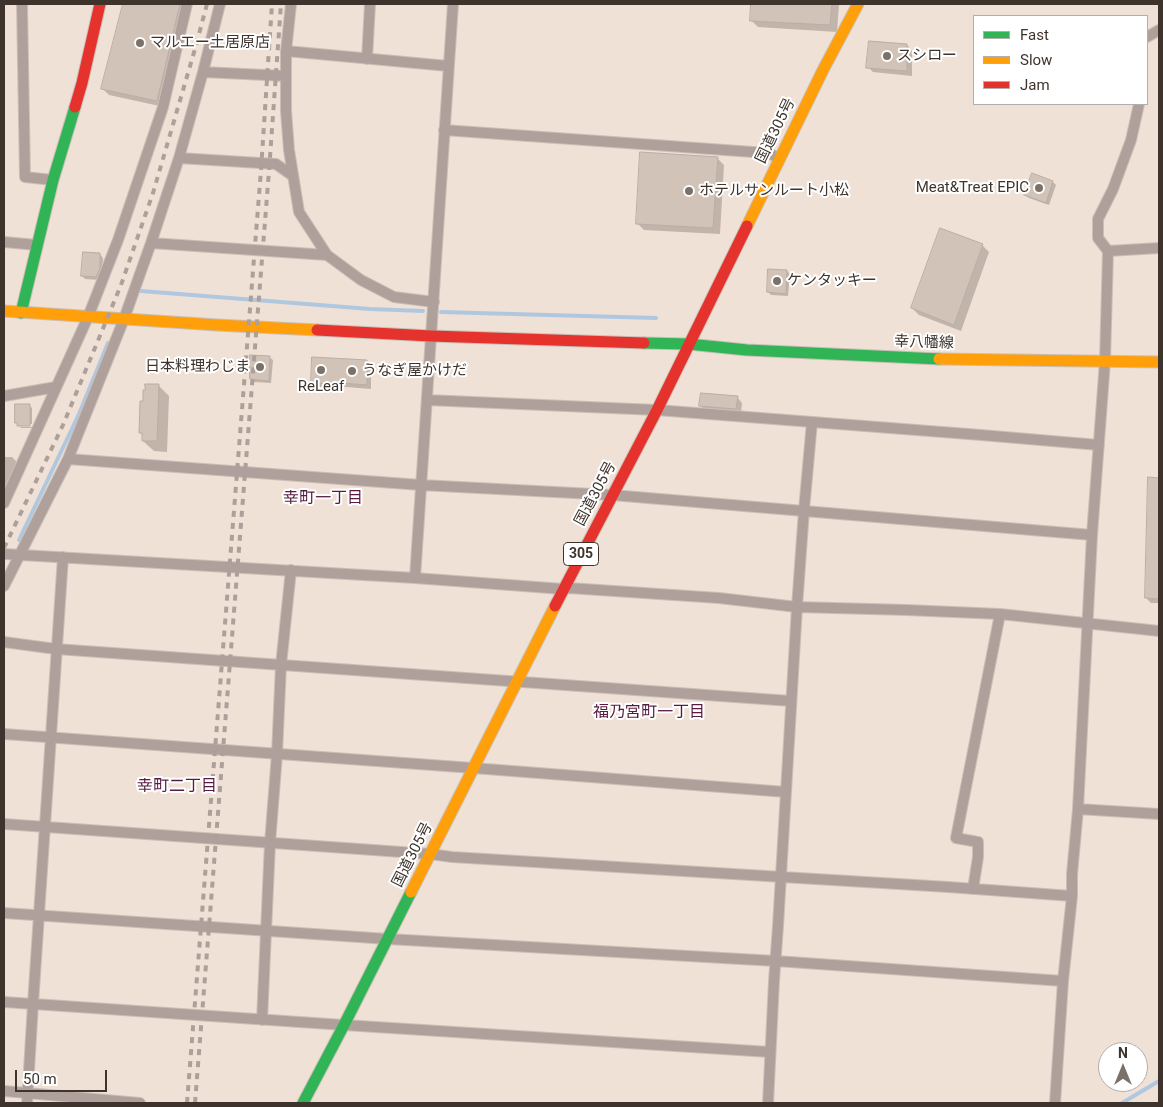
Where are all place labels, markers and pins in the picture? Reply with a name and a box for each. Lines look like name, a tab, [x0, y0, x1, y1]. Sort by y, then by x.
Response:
place label: マルエー土居原店	[150, 34, 270, 52]
marker: マルエー土居原店	[134, 37, 146, 49]
place label: スシロー	[897, 47, 957, 65]
marker: スシロー	[881, 50, 893, 62]
place label: Meat&Treat EPIC	[916, 179, 1029, 197]
place label: ホテルサンルート小松	[699, 182, 849, 200]
marker: Meat&Treat EPIC	[1033, 182, 1045, 194]
marker: ホテルサンルート小松	[683, 185, 695, 197]
place label: ケンタッキー	[787, 272, 877, 290]
marker: ケンタッキー	[771, 275, 783, 287]
place label: 日本料理わじま	[145, 358, 250, 376]
marker: 日本料理わじま	[254, 361, 266, 373]
place label: うなぎ屋かけだ	[362, 362, 467, 380]
marker: ReLeaf	[315, 364, 327, 376]
marker: うなぎ屋かけだ	[346, 365, 358, 377]
place label: ReLeaf	[298, 378, 344, 396]

